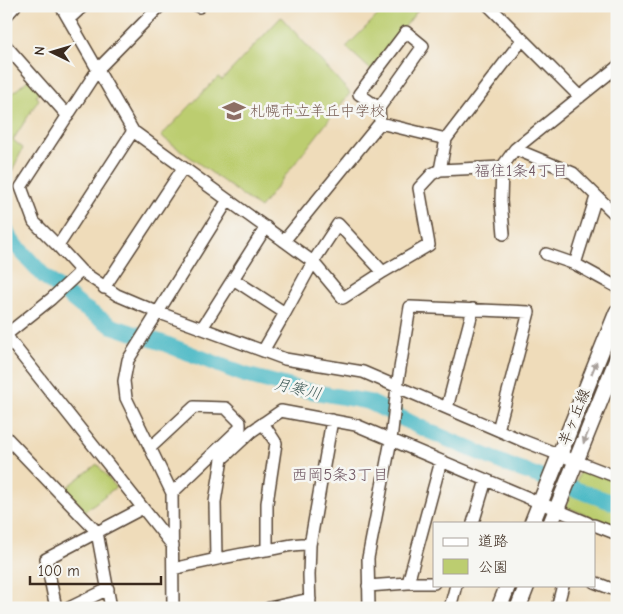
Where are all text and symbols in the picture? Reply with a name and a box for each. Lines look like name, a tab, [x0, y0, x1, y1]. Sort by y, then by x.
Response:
north arrow	[28, 28, 78, 78]
text: N	[31, 46, 48, 56]
school or university icon: 札幌市立羊丘中学校	[221, 98, 247, 124]
place label: 札幌市立羊丘中学校	[250, 102, 385, 120]
district label: 福住1条4丁目	[474, 162, 568, 180]
one-way arrow	[591, 360, 599, 375]
water label: 月寒川	[272, 375, 323, 403]
street label: 羊ヶ丘線	[554, 386, 594, 448]
one-way arrow	[582, 430, 590, 445]
district label: 西岡5条3丁目	[292, 466, 388, 484]
legend	[433, 522, 596, 586]
text: 道路	[478, 532, 508, 550]
scale bar	[30, 554, 161, 586]
text: 公園	[478, 558, 508, 576]
text: 100 m	[38, 562, 80, 580]

